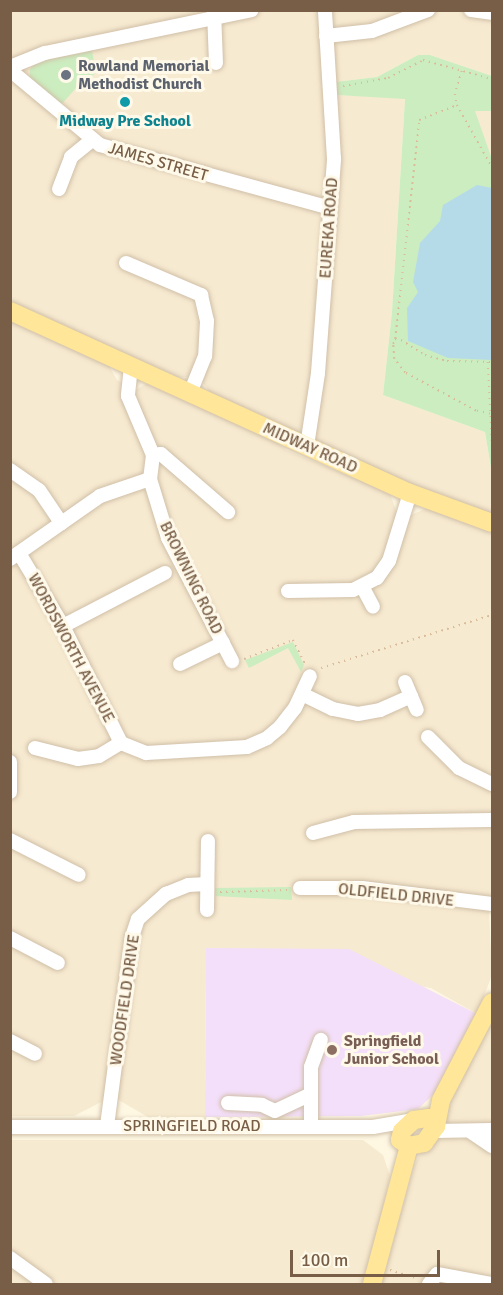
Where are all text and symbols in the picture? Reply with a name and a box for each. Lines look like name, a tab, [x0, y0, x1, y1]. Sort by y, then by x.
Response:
place label: Rowland Memorial Methodist Church	[78, 56, 209, 94]
marker: Rowland Memorial Methodist Church	[59, 68, 73, 82]
marker: Midway Pre School	[118, 95, 132, 109]
place label: Midway Pre School	[59, 111, 191, 131]
street label: JAMES STREET	[106, 139, 210, 185]
street label: EUREKA ROAD	[316, 177, 342, 279]
street label: MIDWAY ROAD	[260, 419, 360, 477]
street label: BROWNING ROAD	[155, 518, 227, 638]
street label: WORDSWORTH AVENUE	[24, 570, 118, 726]
street label: OLDFIELD DRIVE	[337, 879, 455, 911]
street label: WOODFIELD DRIVE	[106, 933, 144, 1067]
place label: Springfield Junior School	[344, 1031, 439, 1069]
marker: Springfield Junior School	[325, 1043, 339, 1057]
street label: SPRINGFIELD ROAD	[123, 1116, 261, 1136]
scale bar	[293, 1238, 443, 1276]
text: 100 m	[301, 1249, 348, 1271]

